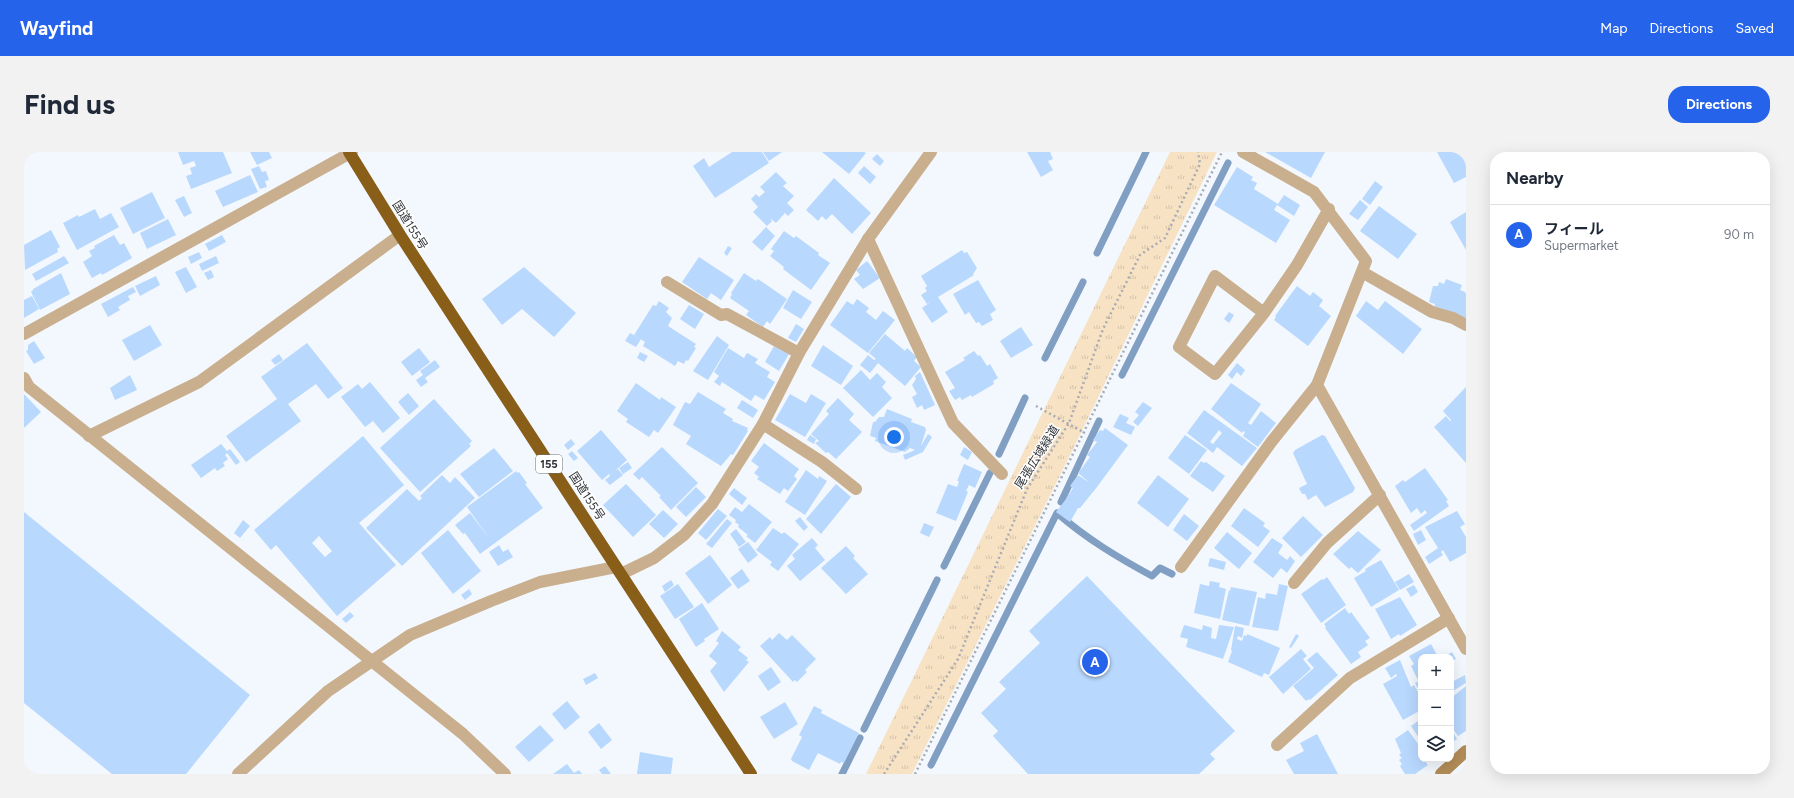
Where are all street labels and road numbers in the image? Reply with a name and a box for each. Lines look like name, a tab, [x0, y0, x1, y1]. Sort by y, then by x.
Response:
street label: 国道155号	[390, 198, 430, 252]
street label: 尾張広域緑道	[1012, 423, 1062, 491]
road number: 155	[536, 455, 562, 473]
street label: 国道155号	[566, 469, 608, 523]

